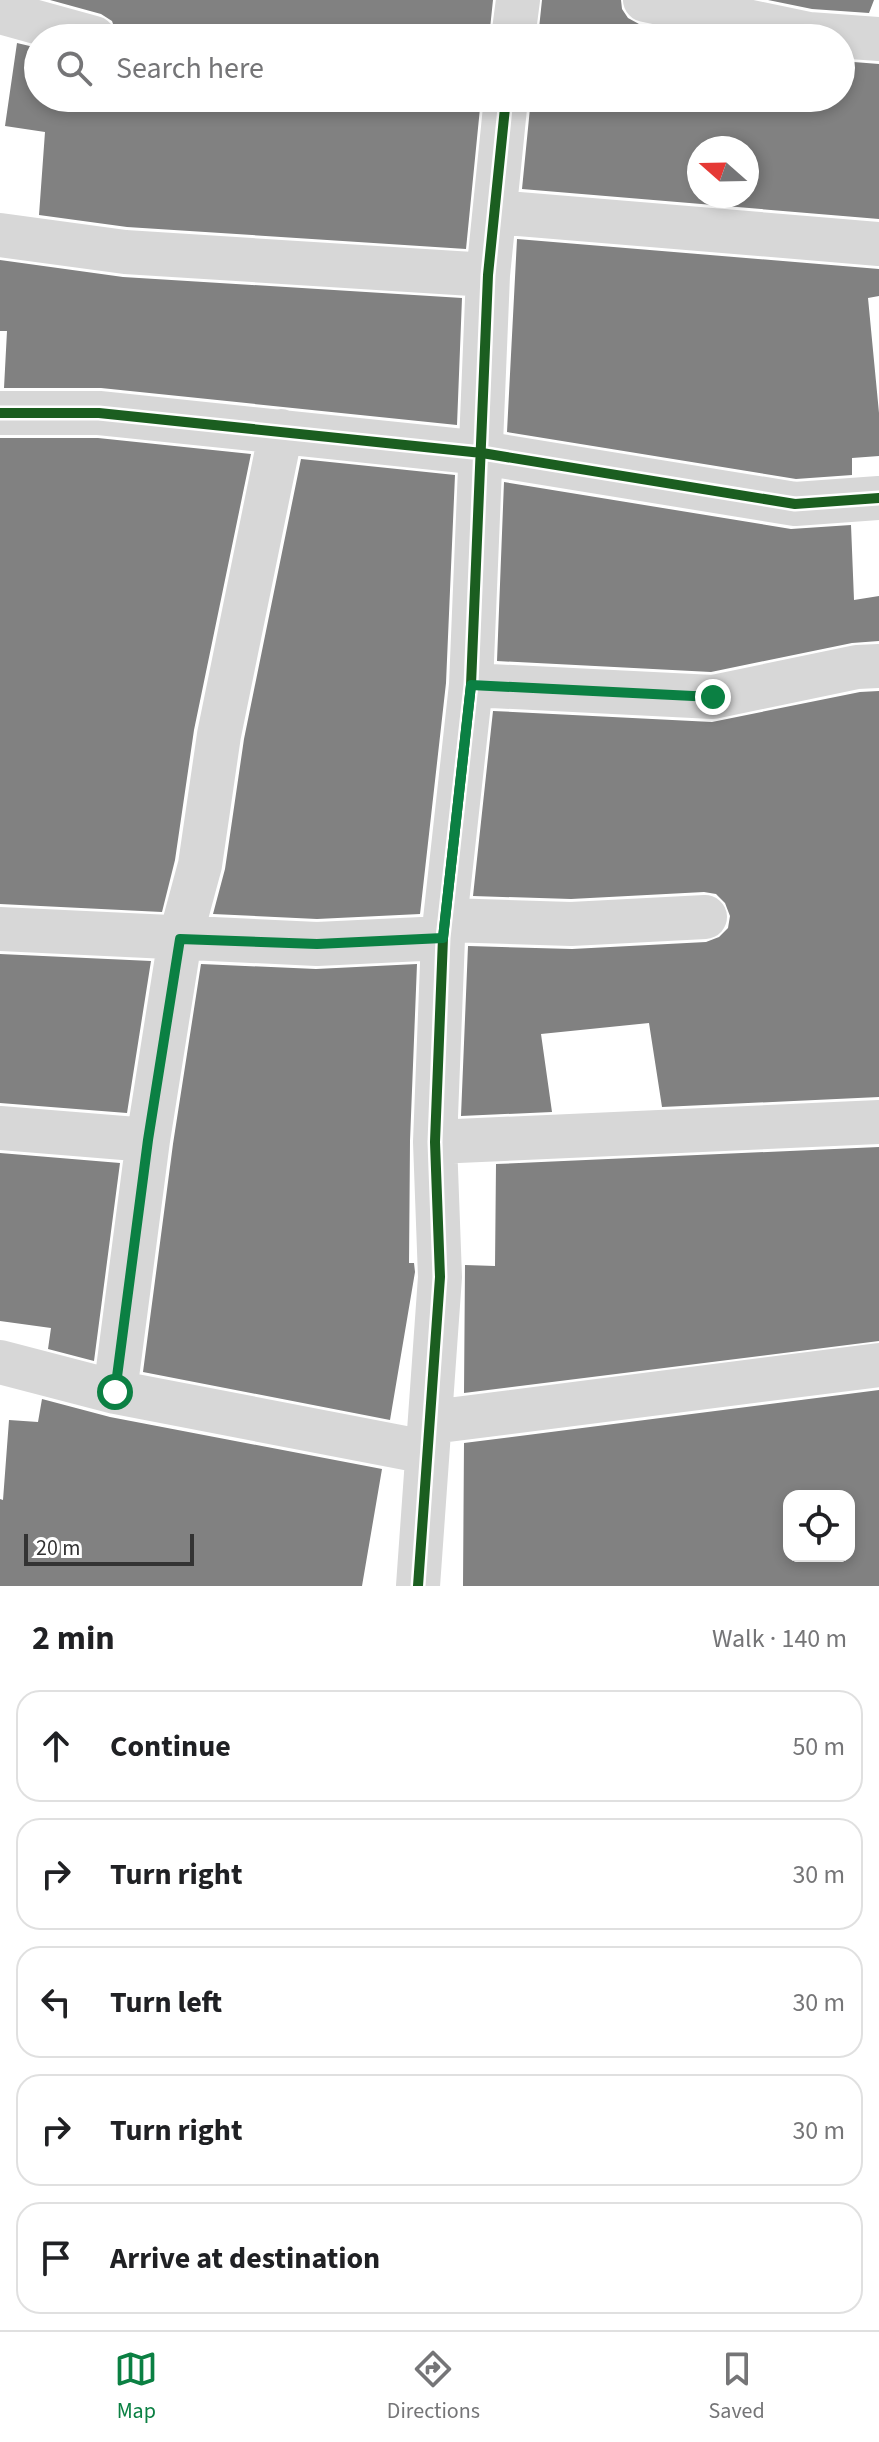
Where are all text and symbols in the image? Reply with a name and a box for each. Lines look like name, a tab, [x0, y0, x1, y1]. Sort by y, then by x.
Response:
search box	[24, 24, 855, 112]
icon: search	[52, 46, 96, 90]
text: Search here	[116, 47, 264, 90]
north arrow	[687, 136, 759, 208]
route end	[695, 679, 731, 715]
route start	[97, 1374, 133, 1410]
map controls	[783, 1490, 855, 1562]
button: locate	[783, 1490, 855, 1562]
scale bar	[24, 1530, 194, 1566]
text: 20 m	[36, 1532, 81, 1564]
text: 2 min	[32, 1614, 115, 1663]
text: Walk · 140 m	[712, 1620, 847, 1657]
icon: ahead	[34, 1724, 78, 1768]
text: Continue	[110, 1725, 231, 1768]
text: 50 m	[792, 1728, 845, 1765]
icon: right	[34, 1852, 78, 1896]
text: Turn right	[110, 1853, 242, 1896]
text: 30 m	[792, 1856, 845, 1893]
icon: left	[34, 1980, 78, 2024]
text: Turn left	[110, 1981, 222, 2024]
text: 30 m	[792, 1984, 845, 2021]
icon: right	[34, 2108, 78, 2152]
text: Turn right	[110, 2109, 242, 2152]
text: 30 m	[792, 2112, 845, 2149]
icon: arrive	[34, 2236, 78, 2280]
text: Arrive at destination	[110, 2237, 380, 2280]
tab: Map	[114, 2347, 158, 2427]
tab: Directions	[387, 2347, 480, 2427]
tab: Saved	[709, 2347, 765, 2427]

